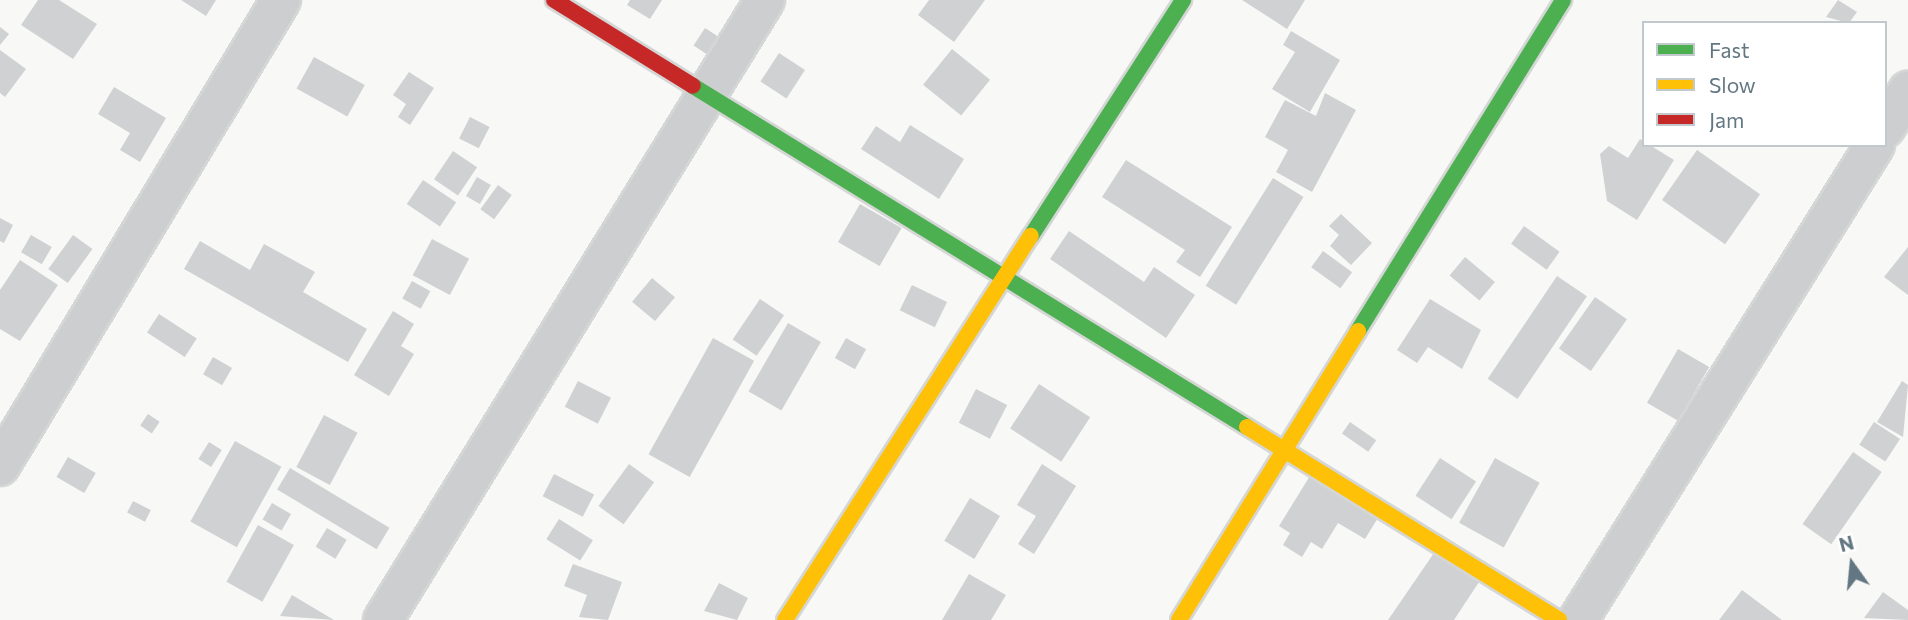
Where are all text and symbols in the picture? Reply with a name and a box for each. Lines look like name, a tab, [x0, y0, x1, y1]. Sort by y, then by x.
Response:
legend	[1642, 21, 1887, 147]
text: Fast	[1709, 37, 1750, 62]
text: Slow	[1709, 72, 1756, 97]
text: Jam	[1709, 107, 1744, 132]
north arrow	[1817, 529, 1887, 599]
text: N	[1837, 530, 1856, 556]

